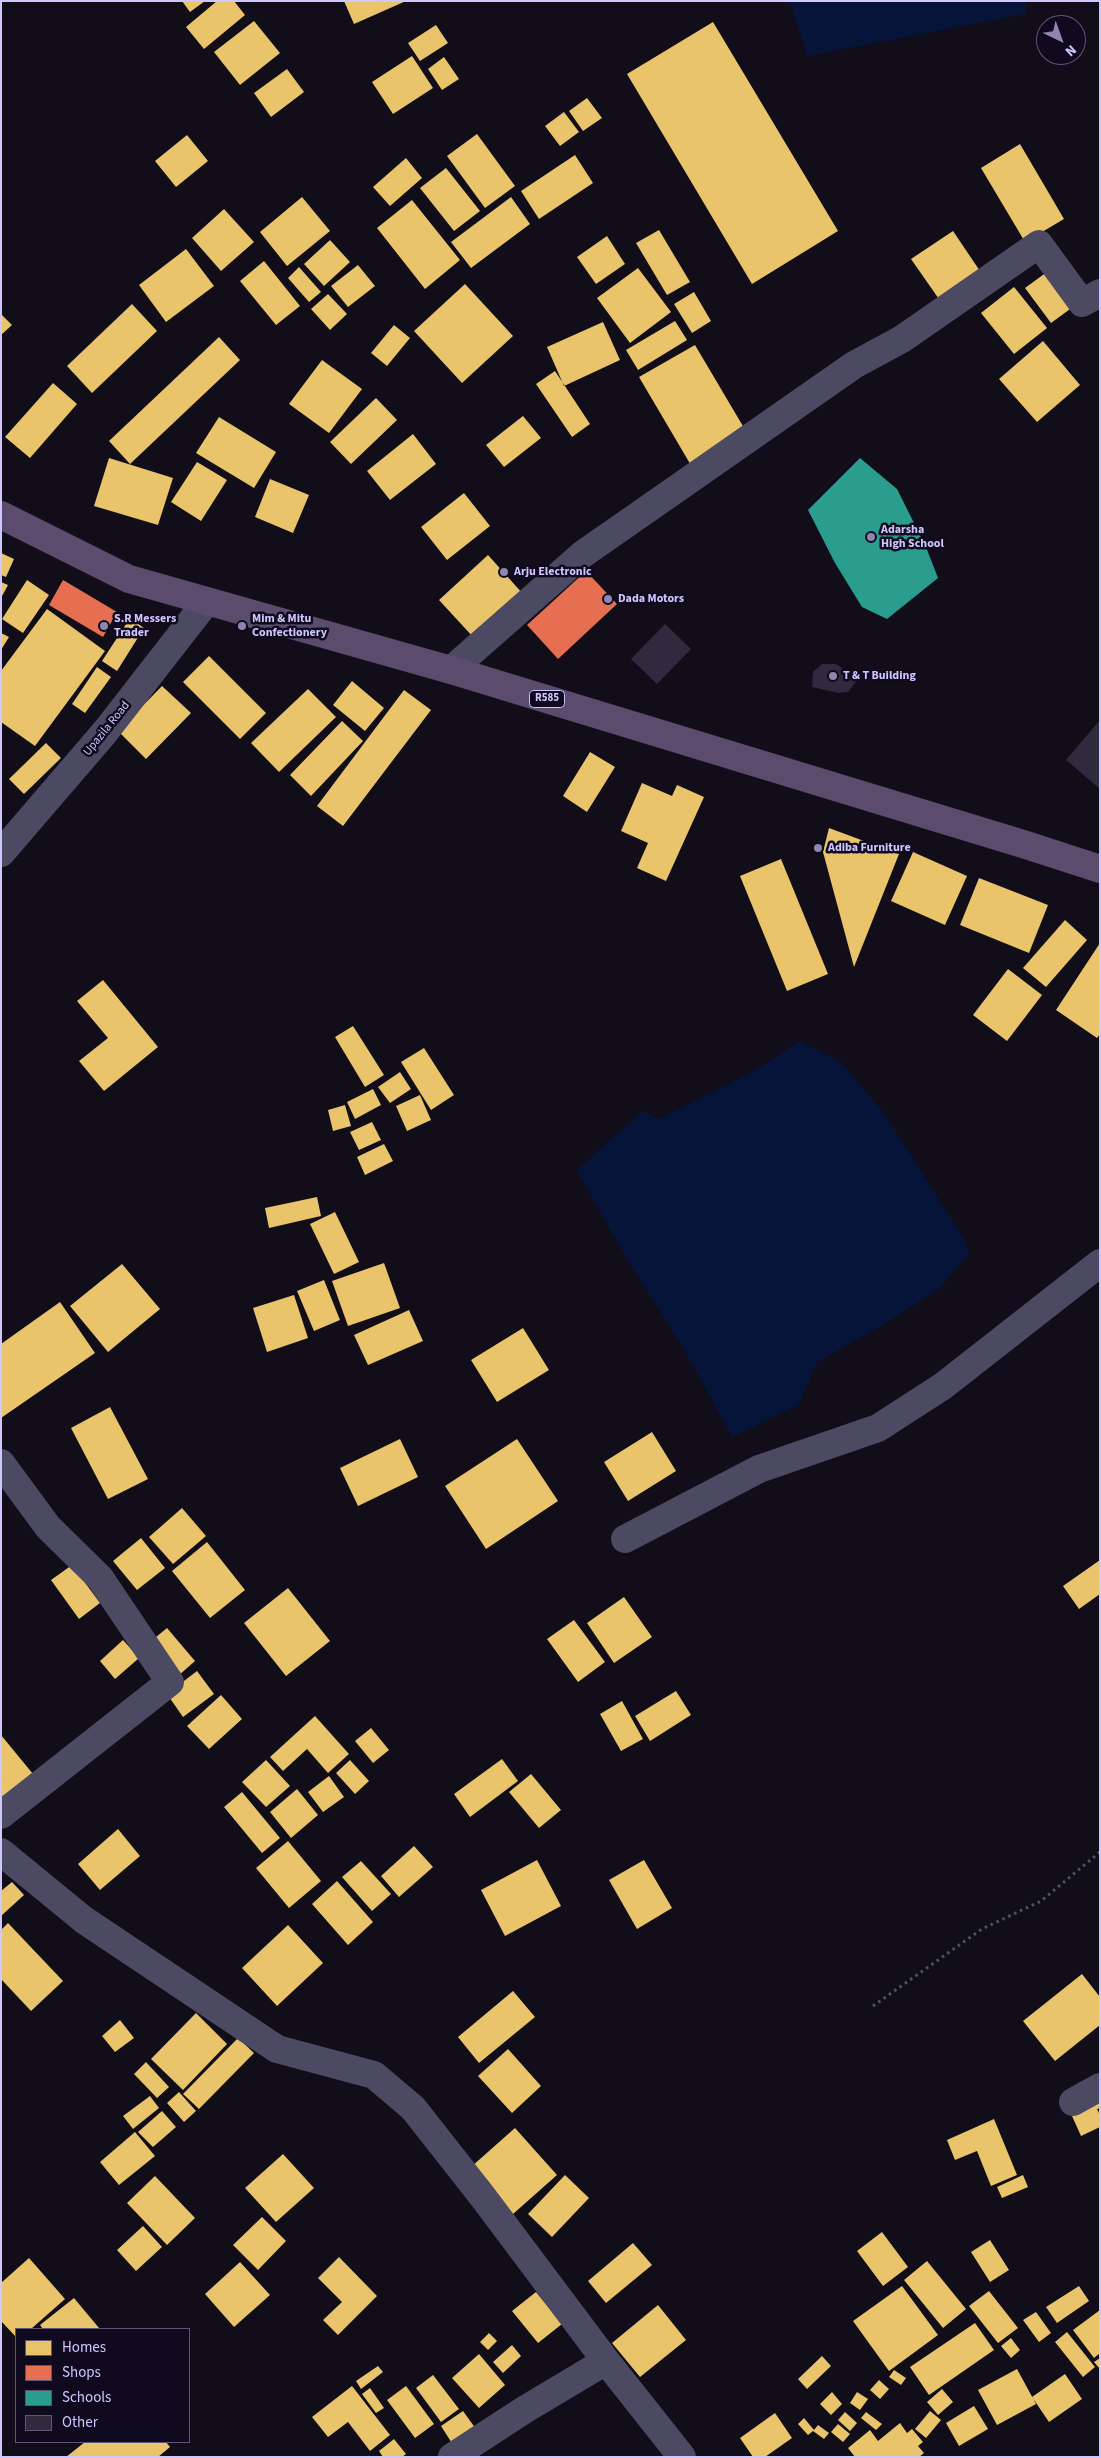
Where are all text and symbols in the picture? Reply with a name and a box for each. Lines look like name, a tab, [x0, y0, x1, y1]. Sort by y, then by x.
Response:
north arrow	[1036, 15, 1086, 65]
text: N	[1060, 40, 1081, 61]
place label: Adarsha High School	[881, 523, 944, 551]
marker: Adarsha High School	[865, 531, 877, 543]
place label: Arju Electronic	[514, 565, 592, 579]
marker: Arju Electronic	[498, 566, 510, 578]
place label: Dada Motors	[618, 592, 684, 606]
marker: Dada Motors	[602, 593, 614, 605]
place label: S.R Messers Trader	[114, 612, 176, 640]
place label: Mim & Mitu Confectionery	[252, 612, 327, 640]
marker: S.R Messers Trader	[98, 620, 110, 632]
marker: Mim & Mitu Confectionery	[236, 620, 248, 632]
place label: T & T Building	[843, 669, 916, 683]
marker: T & T Building	[827, 670, 839, 682]
road number: R585	[530, 691, 564, 708]
street label: Upazila Road	[81, 699, 133, 759]
place label: Adiba Furniture	[828, 841, 911, 855]
marker: Adiba Furniture	[812, 842, 824, 854]
legend	[15, 2328, 190, 2443]
text: Homes	[62, 2337, 106, 2358]
text: Shops	[62, 2362, 101, 2383]
text: Schools	[62, 2387, 111, 2408]
text: Other	[62, 2412, 98, 2433]

